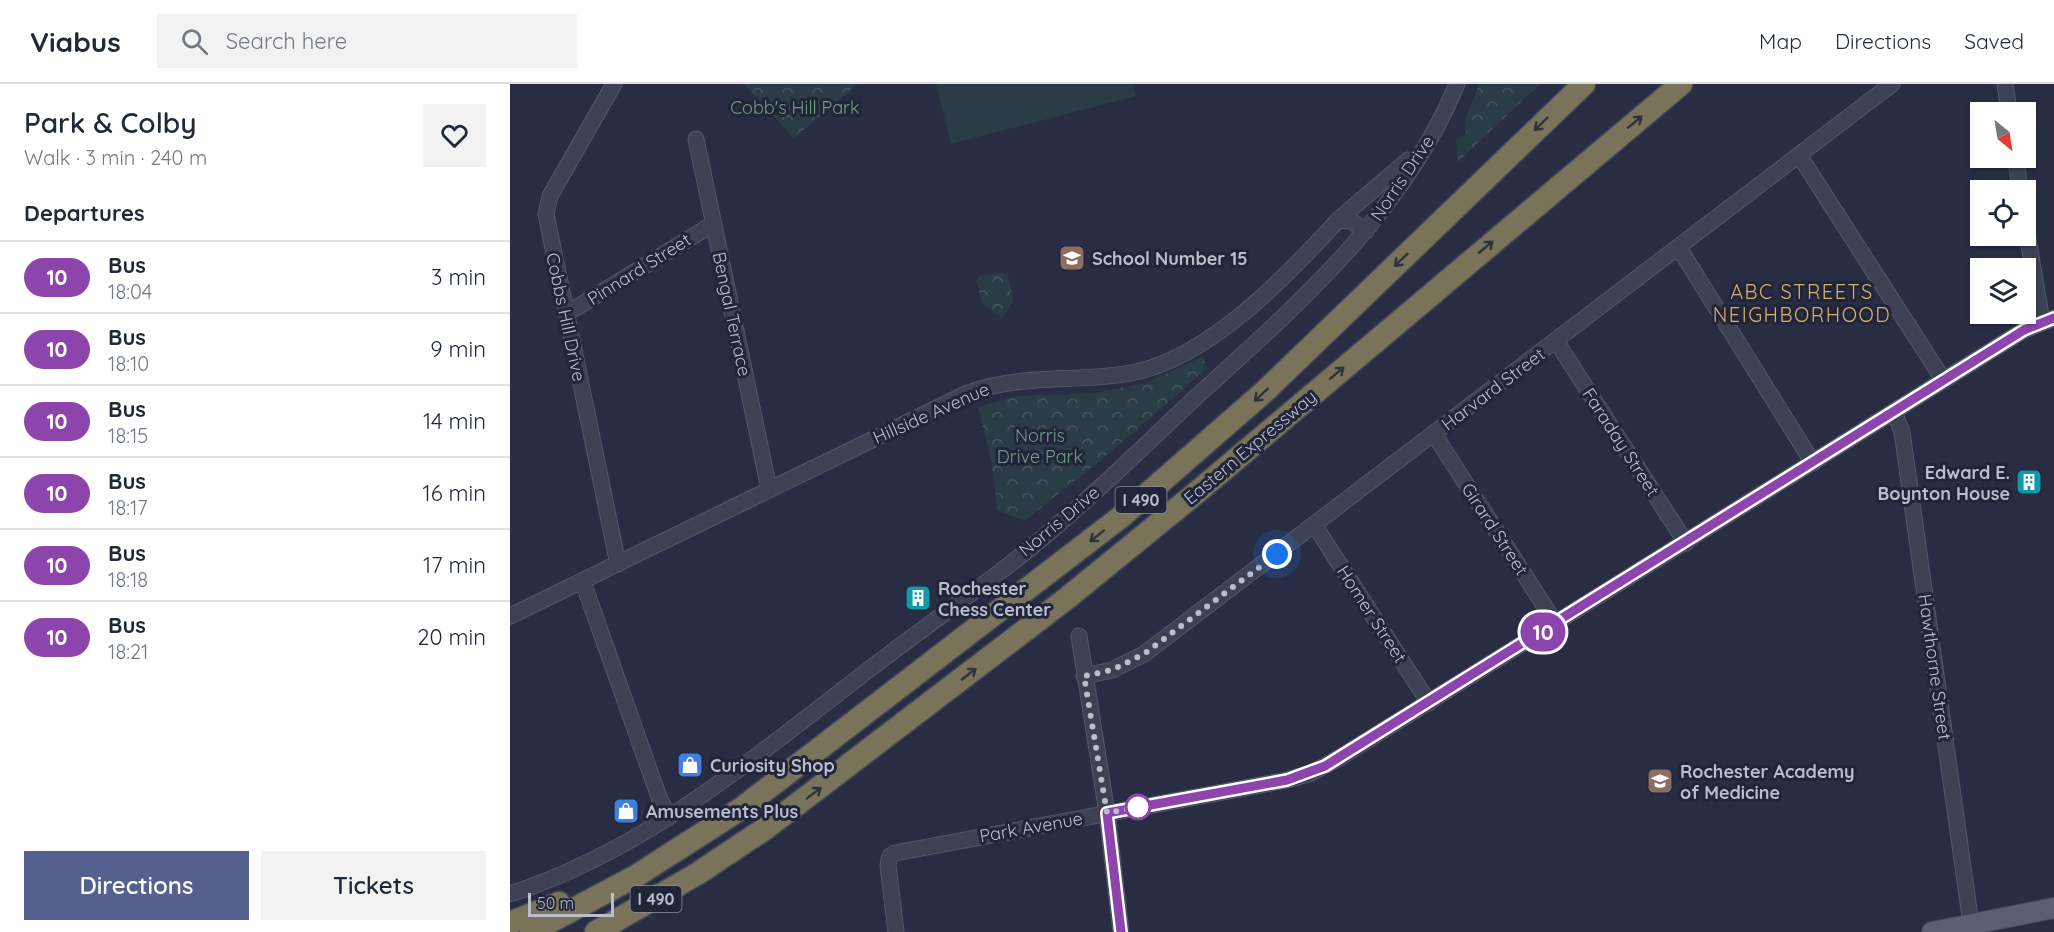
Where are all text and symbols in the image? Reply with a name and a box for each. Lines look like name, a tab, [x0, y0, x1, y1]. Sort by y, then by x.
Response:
search box	[157, 14, 577, 68]
text: Viabus	[30, 24, 121, 59]
icon: search	[178, 25, 211, 58]
text: Search here	[226, 27, 347, 55]
text: Map	[1759, 28, 1802, 54]
text: Directions	[1835, 28, 1931, 54]
text: Saved	[1964, 28, 2024, 54]
park label: Cobb's Hill Park	[730, 96, 860, 119]
north arrow	[1970, 102, 2036, 168]
map controls	[1970, 102, 2036, 324]
button: heart	[423, 104, 486, 167]
text: Park & Colby	[24, 105, 196, 140]
one-way arrow	[1627, 115, 1643, 128]
one-way arrow	[1534, 117, 1549, 132]
street label: Norris Drive	[1365, 131, 1439, 225]
text: Walk · 3 min · 240 m	[24, 145, 207, 170]
button: locate	[1970, 180, 2036, 246]
text: Departures	[24, 199, 145, 227]
street label: Pinnard Street	[583, 228, 695, 310]
one-way arrow	[1478, 240, 1493, 254]
school or university icon: School Number 15	[1057, 243, 1087, 273]
place label: School Number 15	[1092, 247, 1248, 270]
street label: Cobbs Hill Drive	[541, 250, 591, 384]
street label: Bengal Terrace	[708, 250, 756, 378]
text: Bus	[108, 251, 146, 279]
one-way arrow	[1394, 252, 1409, 267]
button: layers	[1970, 258, 2036, 324]
text: 3 min	[431, 263, 486, 291]
text: 10	[46, 264, 68, 290]
text: 18:04	[108, 279, 152, 304]
district label: ABC STREETS NEIGHBORHOOD	[1713, 279, 1891, 327]
text: Bus	[108, 323, 146, 351]
text: 9 min	[430, 335, 486, 363]
text: 10	[46, 336, 68, 362]
street label: Harvard Street	[1437, 343, 1549, 435]
text: 18:10	[108, 351, 149, 376]
one-way arrow	[1329, 367, 1345, 380]
street label: Hillside Avenue	[869, 377, 993, 449]
street label: Faraday Street	[1577, 384, 1665, 500]
street label: Eastern Expressway	[1179, 385, 1321, 509]
one-way arrow	[1253, 388, 1268, 402]
text: Bus	[108, 395, 146, 423]
text: 14 min	[423, 407, 486, 435]
text: 10	[46, 408, 68, 434]
text: 18:15	[108, 423, 148, 448]
park label: Norris Drive Park	[997, 424, 1083, 468]
place label: Edward E. Boynton House	[1877, 461, 2010, 505]
text: Bus	[108, 467, 146, 495]
building icon: Edward E. Boynton House	[2014, 467, 2044, 497]
street label: Girard Street	[1457, 478, 1533, 580]
text: 16 min	[423, 479, 486, 507]
text: 10	[46, 480, 68, 506]
street label: Norris Drive	[1014, 481, 1104, 561]
road number: I 490	[1116, 487, 1166, 513]
text: 18:17	[108, 495, 148, 520]
one-way arrow	[1089, 529, 1105, 542]
text: Bus	[108, 539, 146, 567]
your location	[1262, 539, 1292, 569]
text: 17 min	[423, 551, 486, 579]
text: 10	[46, 552, 68, 578]
street label: Homer Street	[1332, 561, 1412, 667]
text: 18:18	[108, 567, 148, 592]
place label: Rochester Chess Center	[938, 577, 1051, 621]
building icon: Rochester Chess Center	[903, 583, 933, 613]
street label: Hawthorne Street	[1913, 593, 1957, 741]
text: Bus	[108, 611, 146, 639]
line badge: 10	[1516, 612, 1570, 652]
text: 10	[1532, 619, 1554, 645]
text: 20 min	[417, 623, 486, 651]
text: 10	[46, 624, 68, 650]
text: 18:21	[108, 639, 148, 664]
one-way arrow	[960, 668, 976, 681]
shop icon: Curiosity Shop	[675, 750, 705, 780]
place label: Curiosity Shop	[710, 754, 835, 777]
place label: Rochester Academy of Medicine	[1680, 760, 1855, 804]
school or university icon: Rochester Academy of Medicine	[1645, 766, 1675, 796]
one-way arrow	[805, 787, 821, 799]
unlabelled marker	[1125, 794, 1151, 820]
shop icon: Amusements Plus	[611, 796, 641, 826]
place label: Amusements Plus	[646, 800, 799, 823]
street label: Park Avenue	[978, 807, 1084, 847]
button: Directions	[24, 851, 249, 920]
button: Tickets	[261, 851, 486, 920]
road number: I 490	[630, 886, 682, 912]
scale bar	[528, 890, 614, 918]
text: 50 m	[537, 893, 574, 913]

